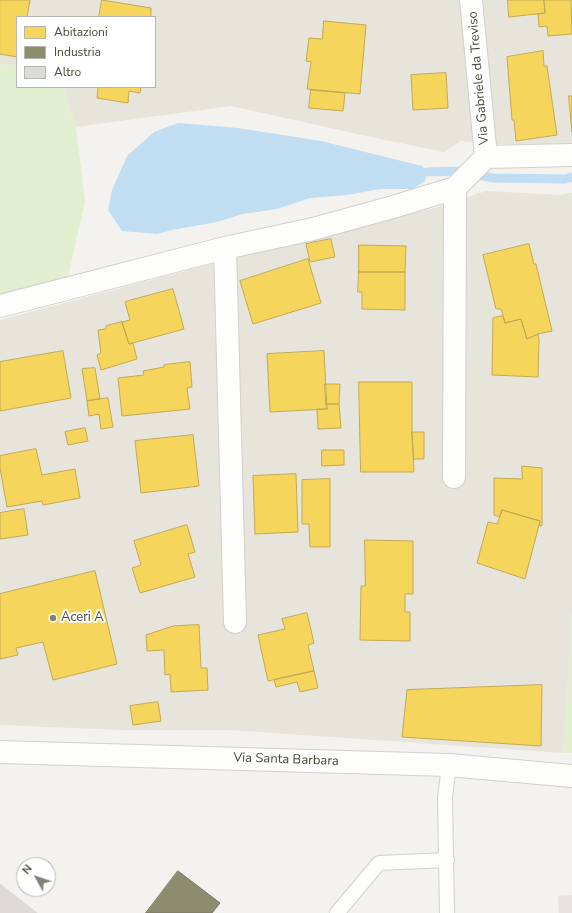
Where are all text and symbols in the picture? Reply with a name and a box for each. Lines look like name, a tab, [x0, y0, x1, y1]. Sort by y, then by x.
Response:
street label: Via Gabriele da Treviso	[465, 11, 493, 145]
legend	[16, 16, 156, 88]
text: Abitazioni	[54, 24, 108, 40]
text: Industria	[54, 44, 101, 60]
text: Altro	[54, 64, 81, 80]
place label: Aceri A	[61, 610, 104, 626]
marker: Aceri A	[48, 613, 58, 623]
street label: Via Santa Barbara	[233, 750, 339, 770]
north arrow	[16, 857, 56, 897]
text: N	[19, 862, 36, 878]

